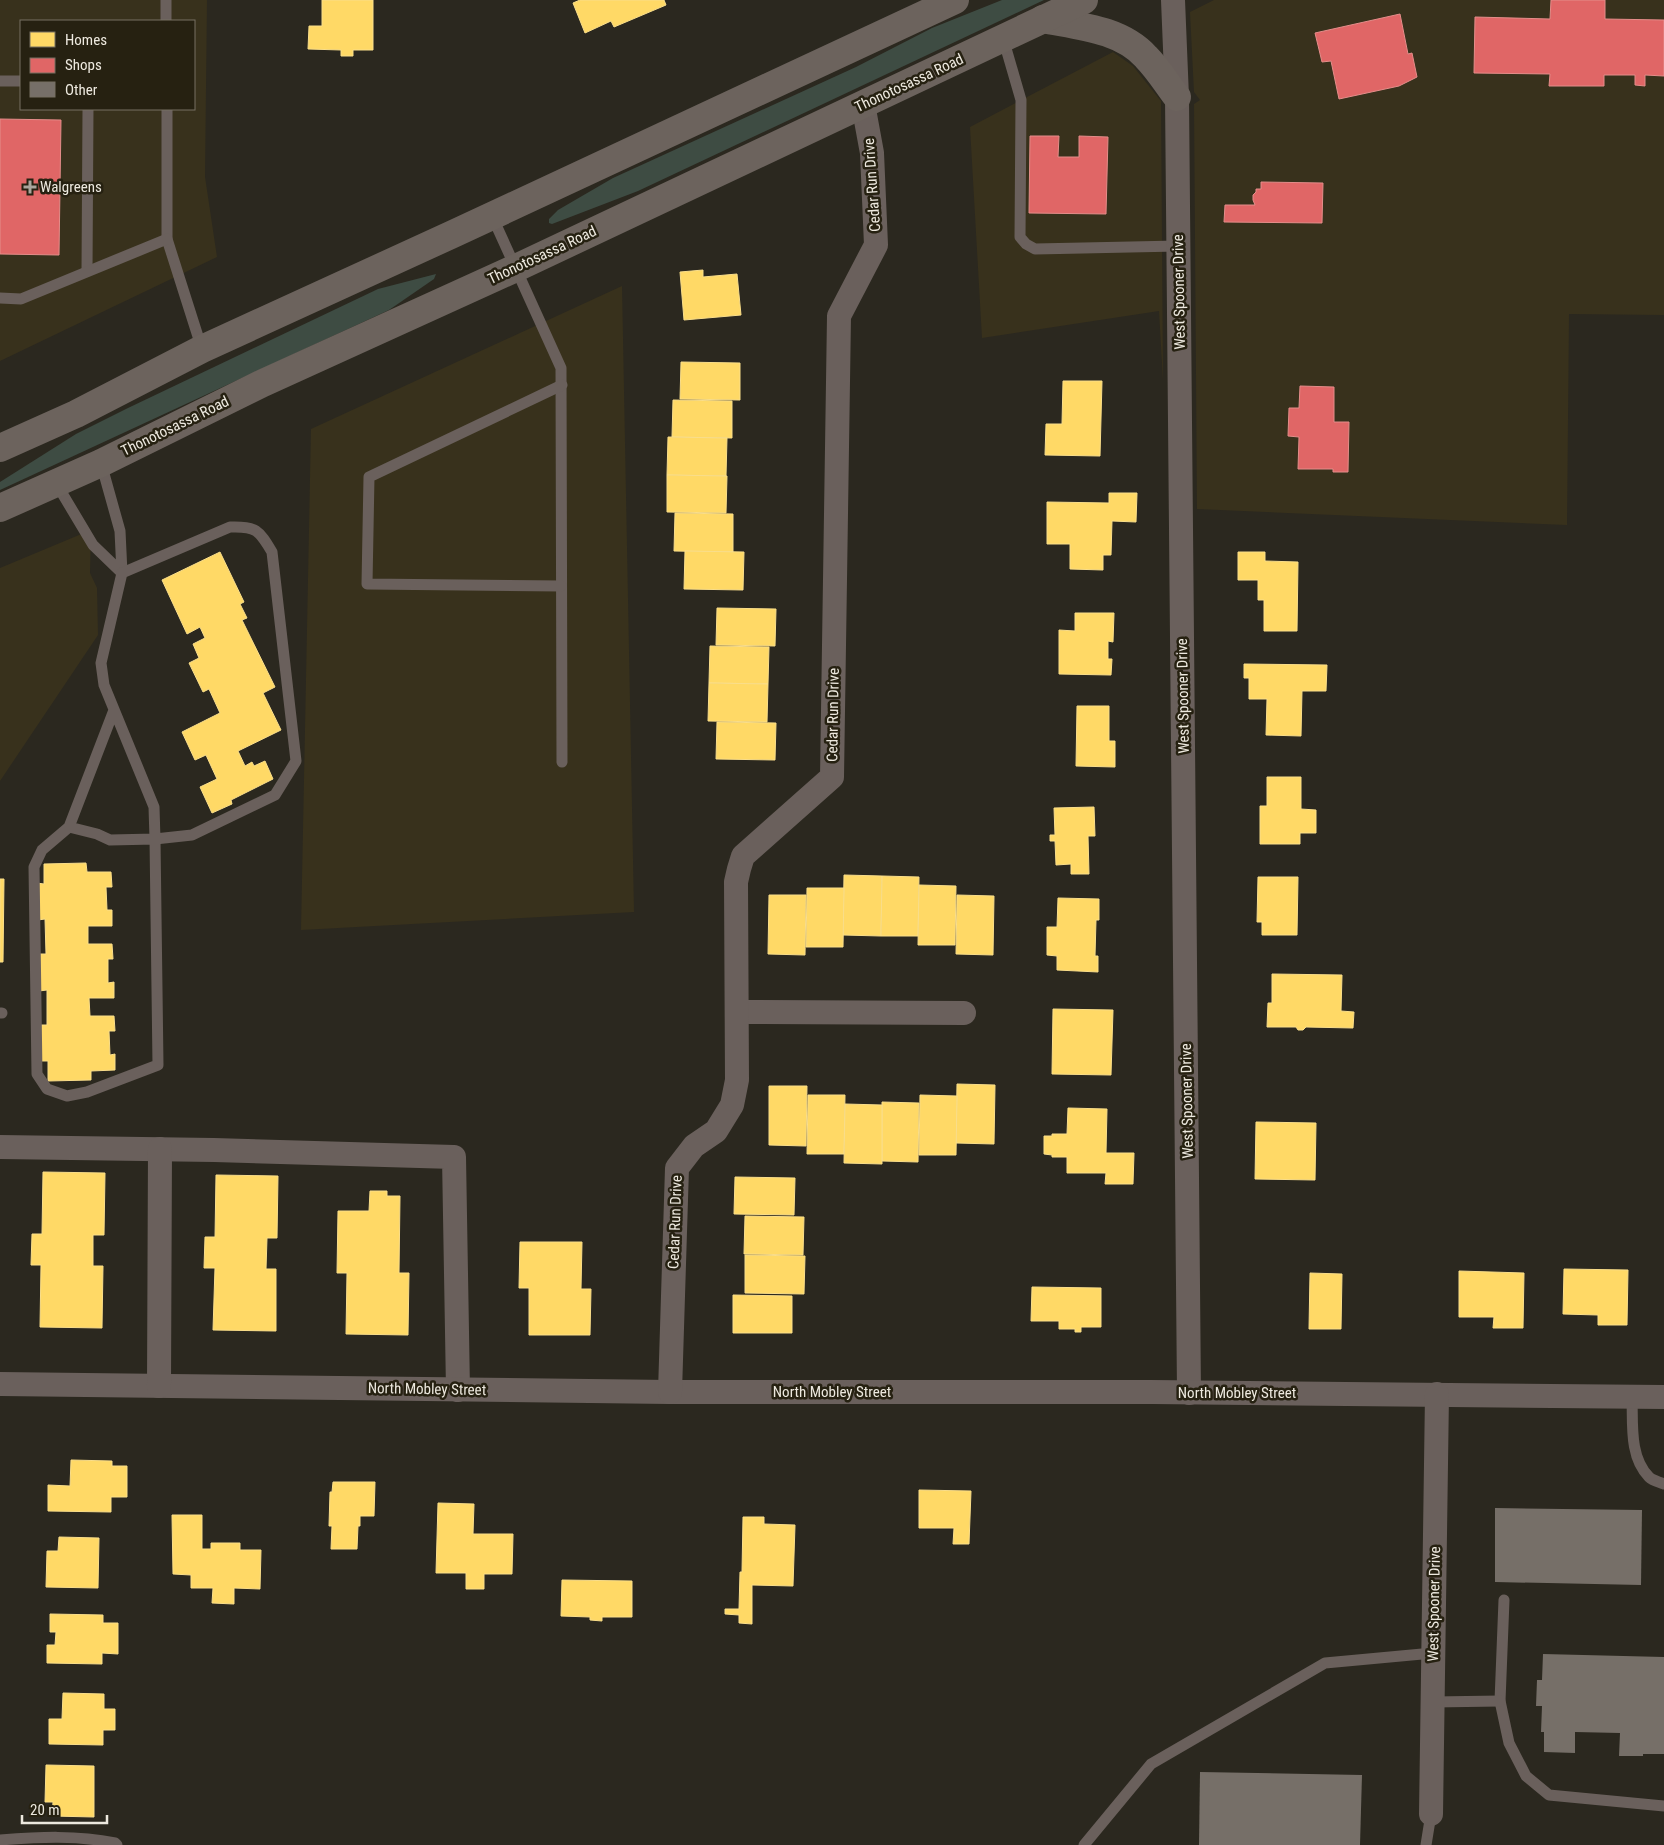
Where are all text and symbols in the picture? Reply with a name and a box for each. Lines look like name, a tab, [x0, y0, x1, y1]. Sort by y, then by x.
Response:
legend	[20, 20, 195, 110]
text: Homes	[65, 31, 107, 49]
street label: Thonotosassa Road	[852, 50, 966, 116]
text: Shops	[65, 56, 102, 74]
text: Other	[65, 81, 98, 99]
street label: Cedar Run Drive	[860, 137, 884, 233]
place label: Walgreens	[40, 178, 102, 196]
marker: Walgreens	[24, 181, 36, 193]
street label: Thonotosassa Road	[485, 222, 599, 288]
street label: West Spooner Drive	[1169, 234, 1189, 350]
street label: Thonotosassa Road	[118, 392, 232, 460]
street label: West Spooner Drive	[1173, 638, 1193, 754]
street label: Cedar Run Drive	[823, 668, 843, 762]
street label: West Spooner Drive	[1177, 1043, 1197, 1159]
street label: Cedar Run Drive	[664, 1175, 686, 1269]
street label: North Mobley Street	[368, 1379, 486, 1399]
street label: North Mobley Street	[773, 1383, 891, 1401]
street label: North Mobley Street	[1178, 1384, 1296, 1402]
street label: West Spooner Drive	[1424, 1546, 1444, 1662]
scale bar	[22, 1792, 108, 1824]
text: 20 m	[30, 1801, 60, 1819]

